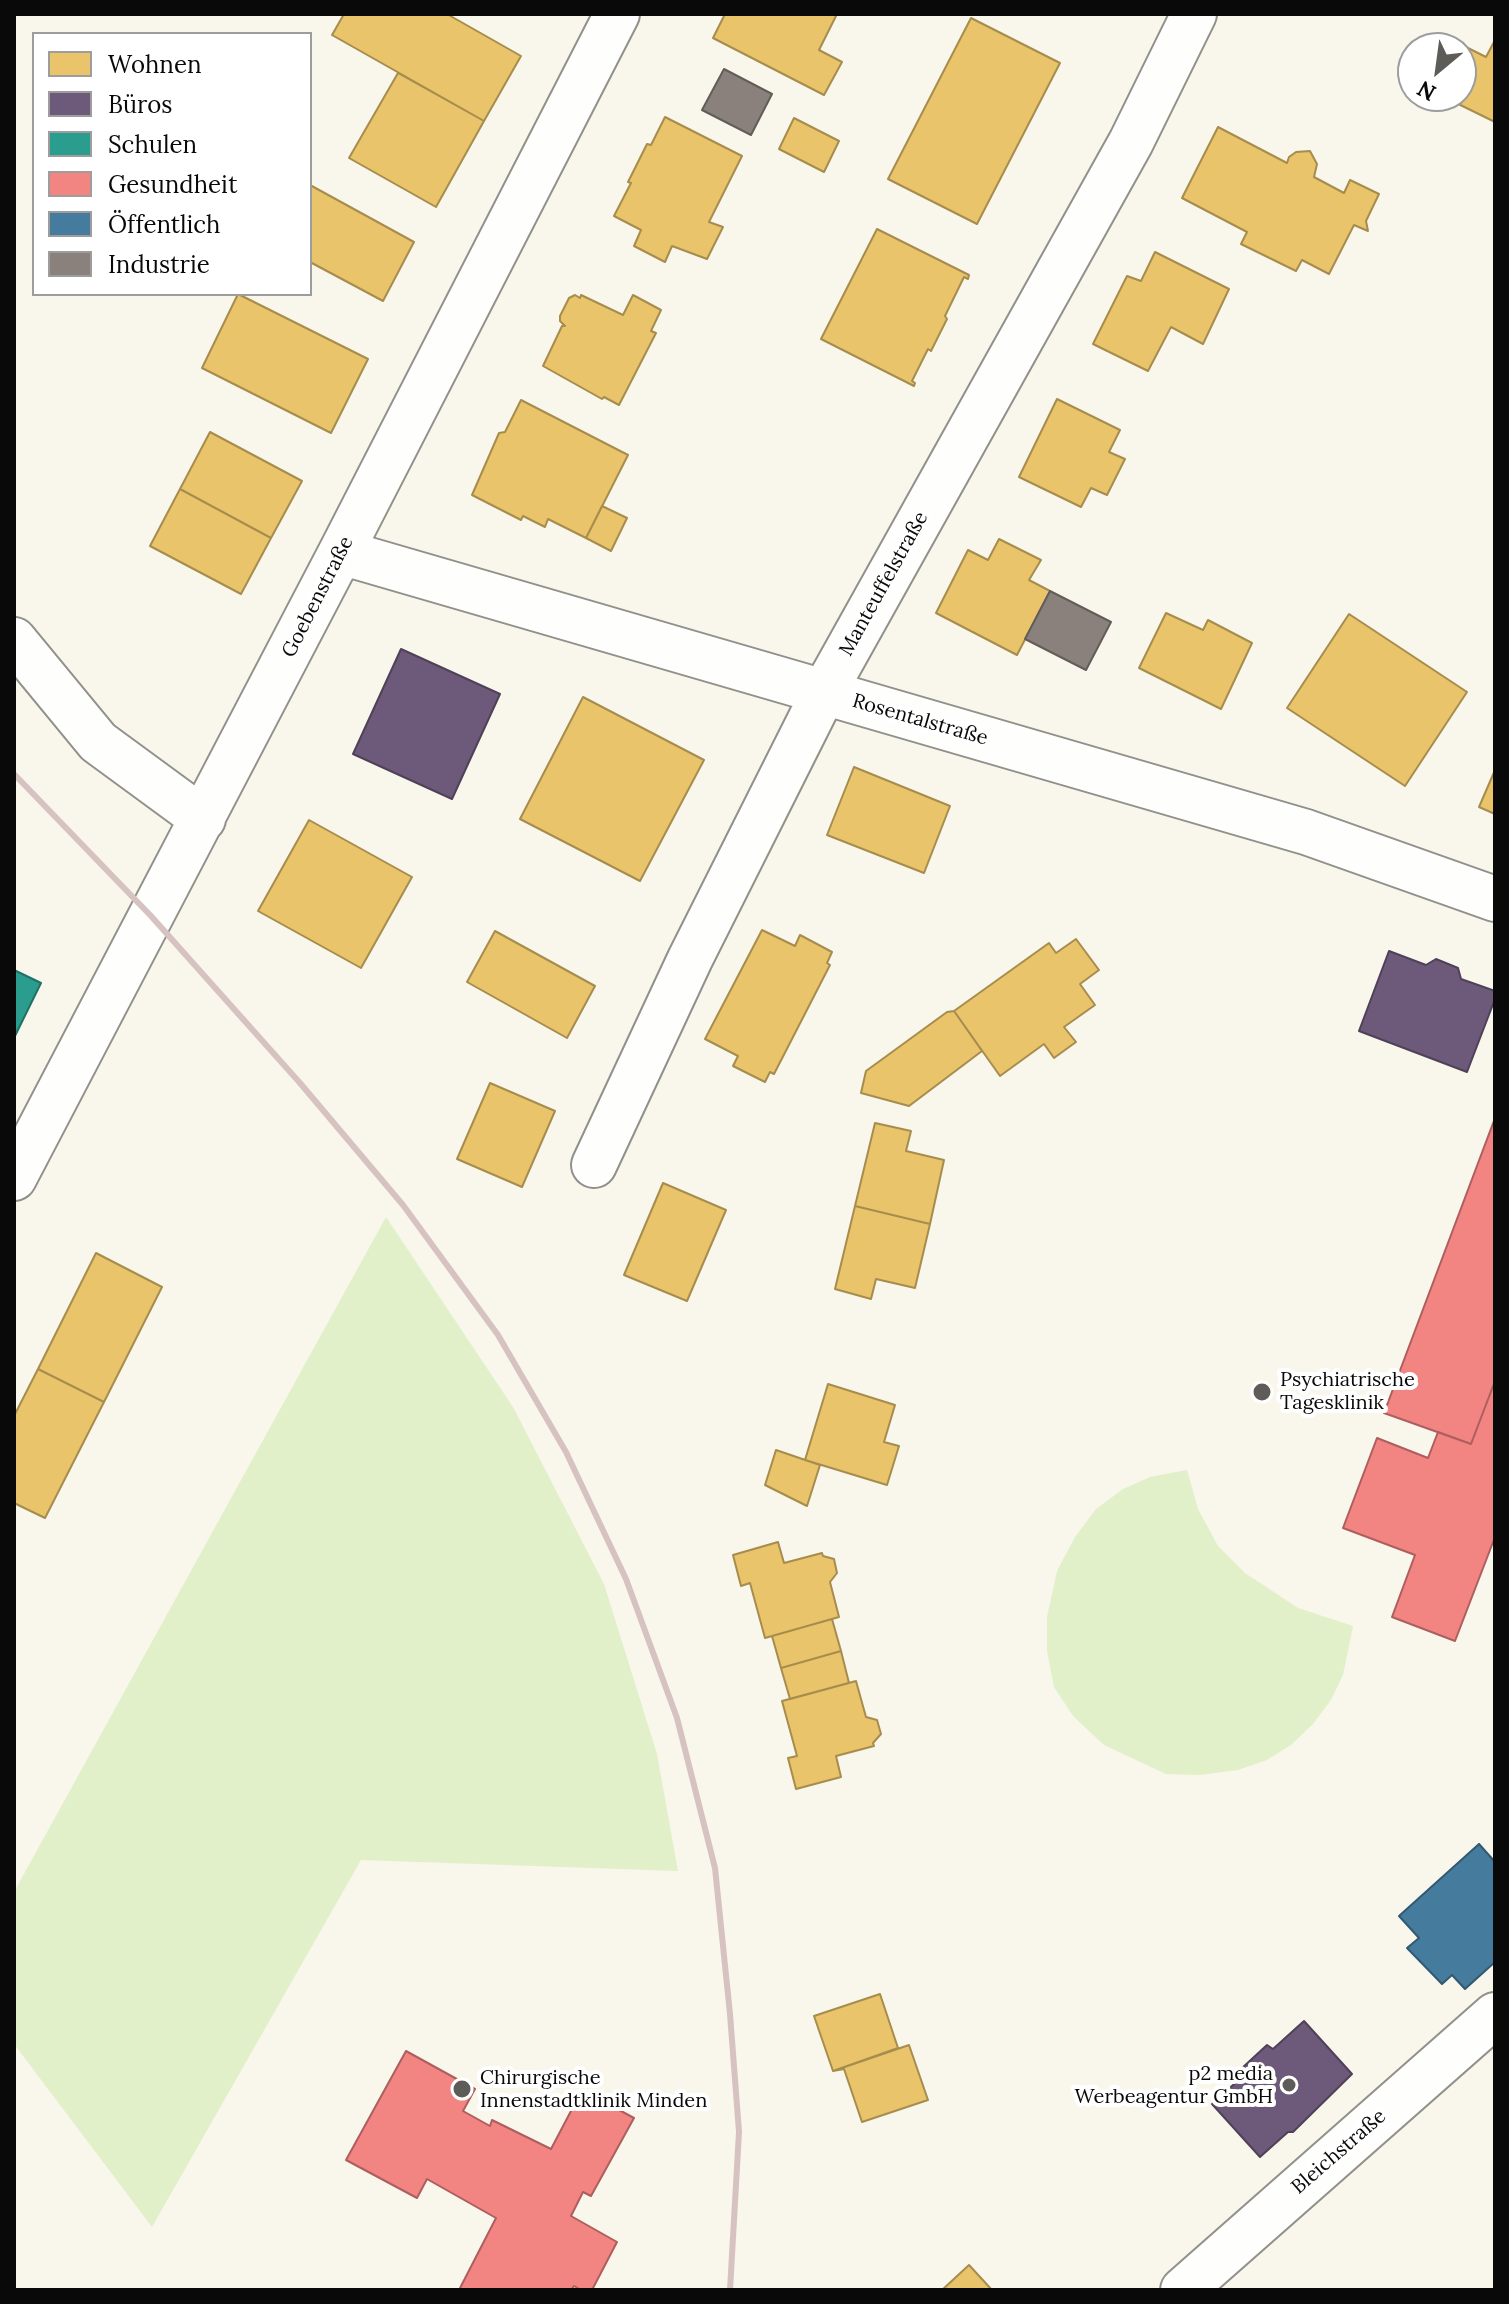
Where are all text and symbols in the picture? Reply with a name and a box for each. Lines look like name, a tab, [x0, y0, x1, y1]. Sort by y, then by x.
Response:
legend	[32, 32, 312, 296]
north arrow	[1397, 32, 1477, 112]
text: Wohnen	[108, 49, 202, 80]
text: N	[1412, 75, 1441, 108]
text: Büros	[108, 89, 172, 120]
text: Schulen	[108, 129, 197, 160]
text: Gesundheit	[108, 169, 237, 200]
text: Öffentlich	[108, 209, 220, 240]
text: Industrie	[108, 249, 210, 280]
street label: Manteuffelstraße	[834, 508, 934, 660]
street label: Goebenstraße	[277, 532, 359, 662]
street label: Rosentalstraße	[849, 689, 991, 751]
place label: Psychiatrische Tagesklinik	[1280, 1368, 1415, 1415]
marker: Psychiatrische Tagesklinik	[1251, 1381, 1273, 1403]
place label: p2 media Werbeagentur GmbH	[1074, 2062, 1273, 2109]
place label: Chirurgische Innenstadtklinik Minden	[480, 2066, 707, 2113]
marker: p2 media Werbeagentur GmbH	[1280, 2076, 1298, 2094]
marker: Chirurgische Innenstadtklinik Minden	[451, 2078, 473, 2100]
street label: Bleichstraße	[1287, 2105, 1391, 2199]

